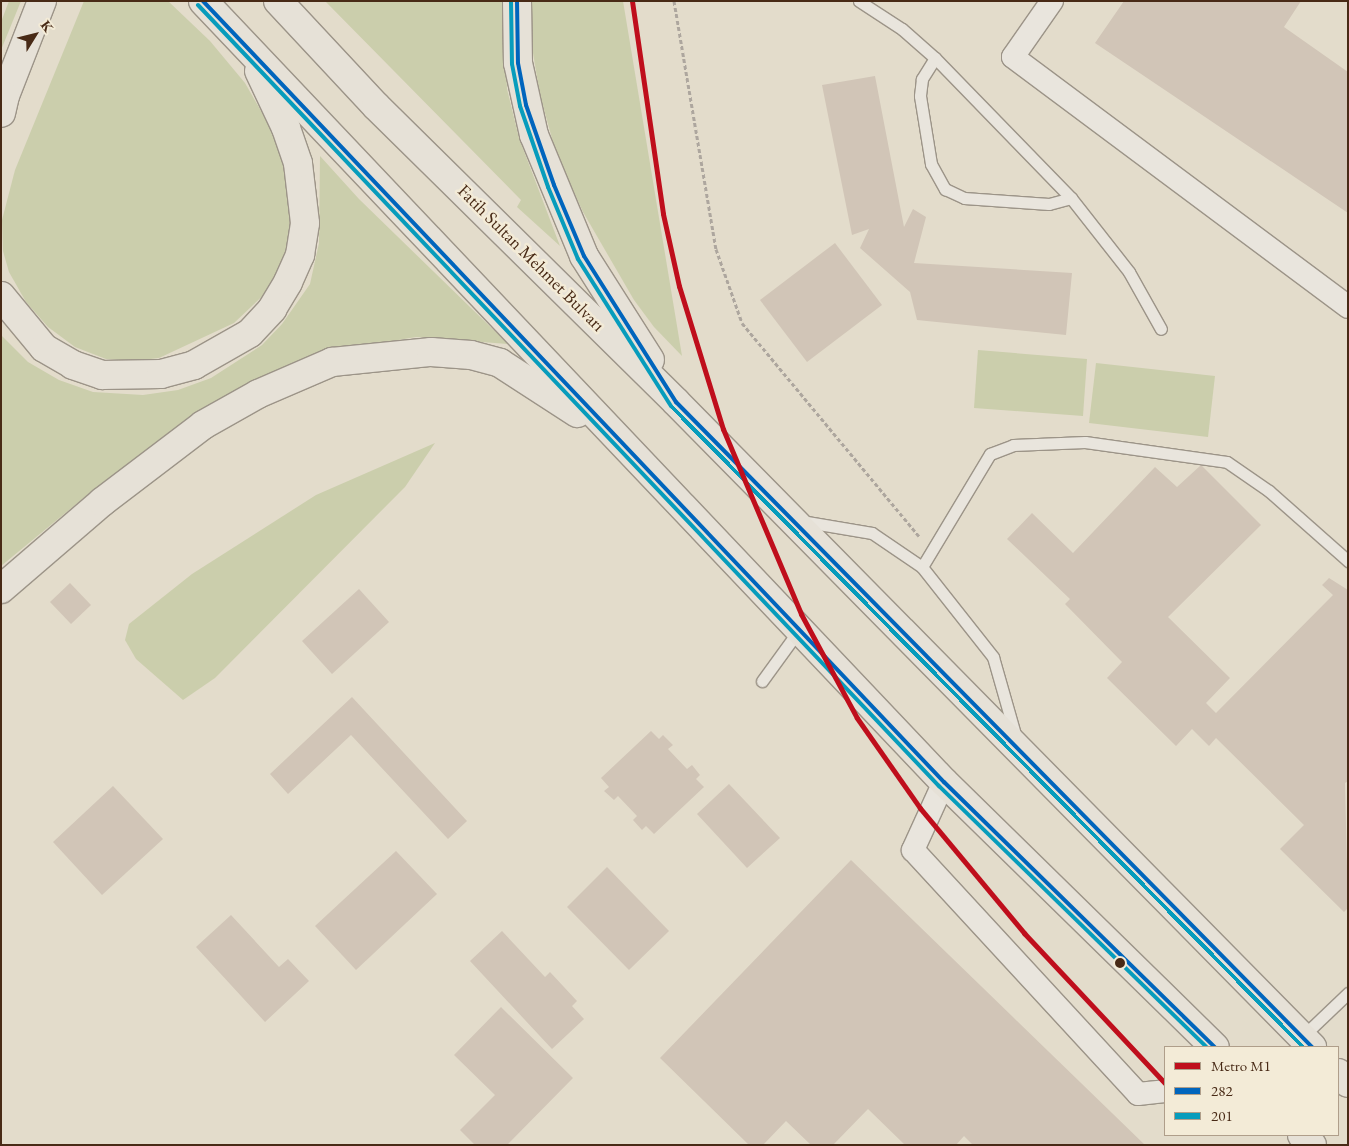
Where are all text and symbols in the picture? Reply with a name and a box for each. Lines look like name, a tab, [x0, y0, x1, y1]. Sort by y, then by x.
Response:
north arrow	[10, 10, 60, 60]
text: K	[37, 17, 58, 36]
street label: Fatih Sultan Mehmet Bulvarı	[453, 180, 609, 336]
unlabelled marker	[1115, 958, 1125, 968]
legend	[1164, 1046, 1339, 1136]
text: Metro M1	[1211, 1056, 1271, 1075]
text: 282	[1211, 1081, 1233, 1100]
text: 201	[1211, 1106, 1233, 1125]

